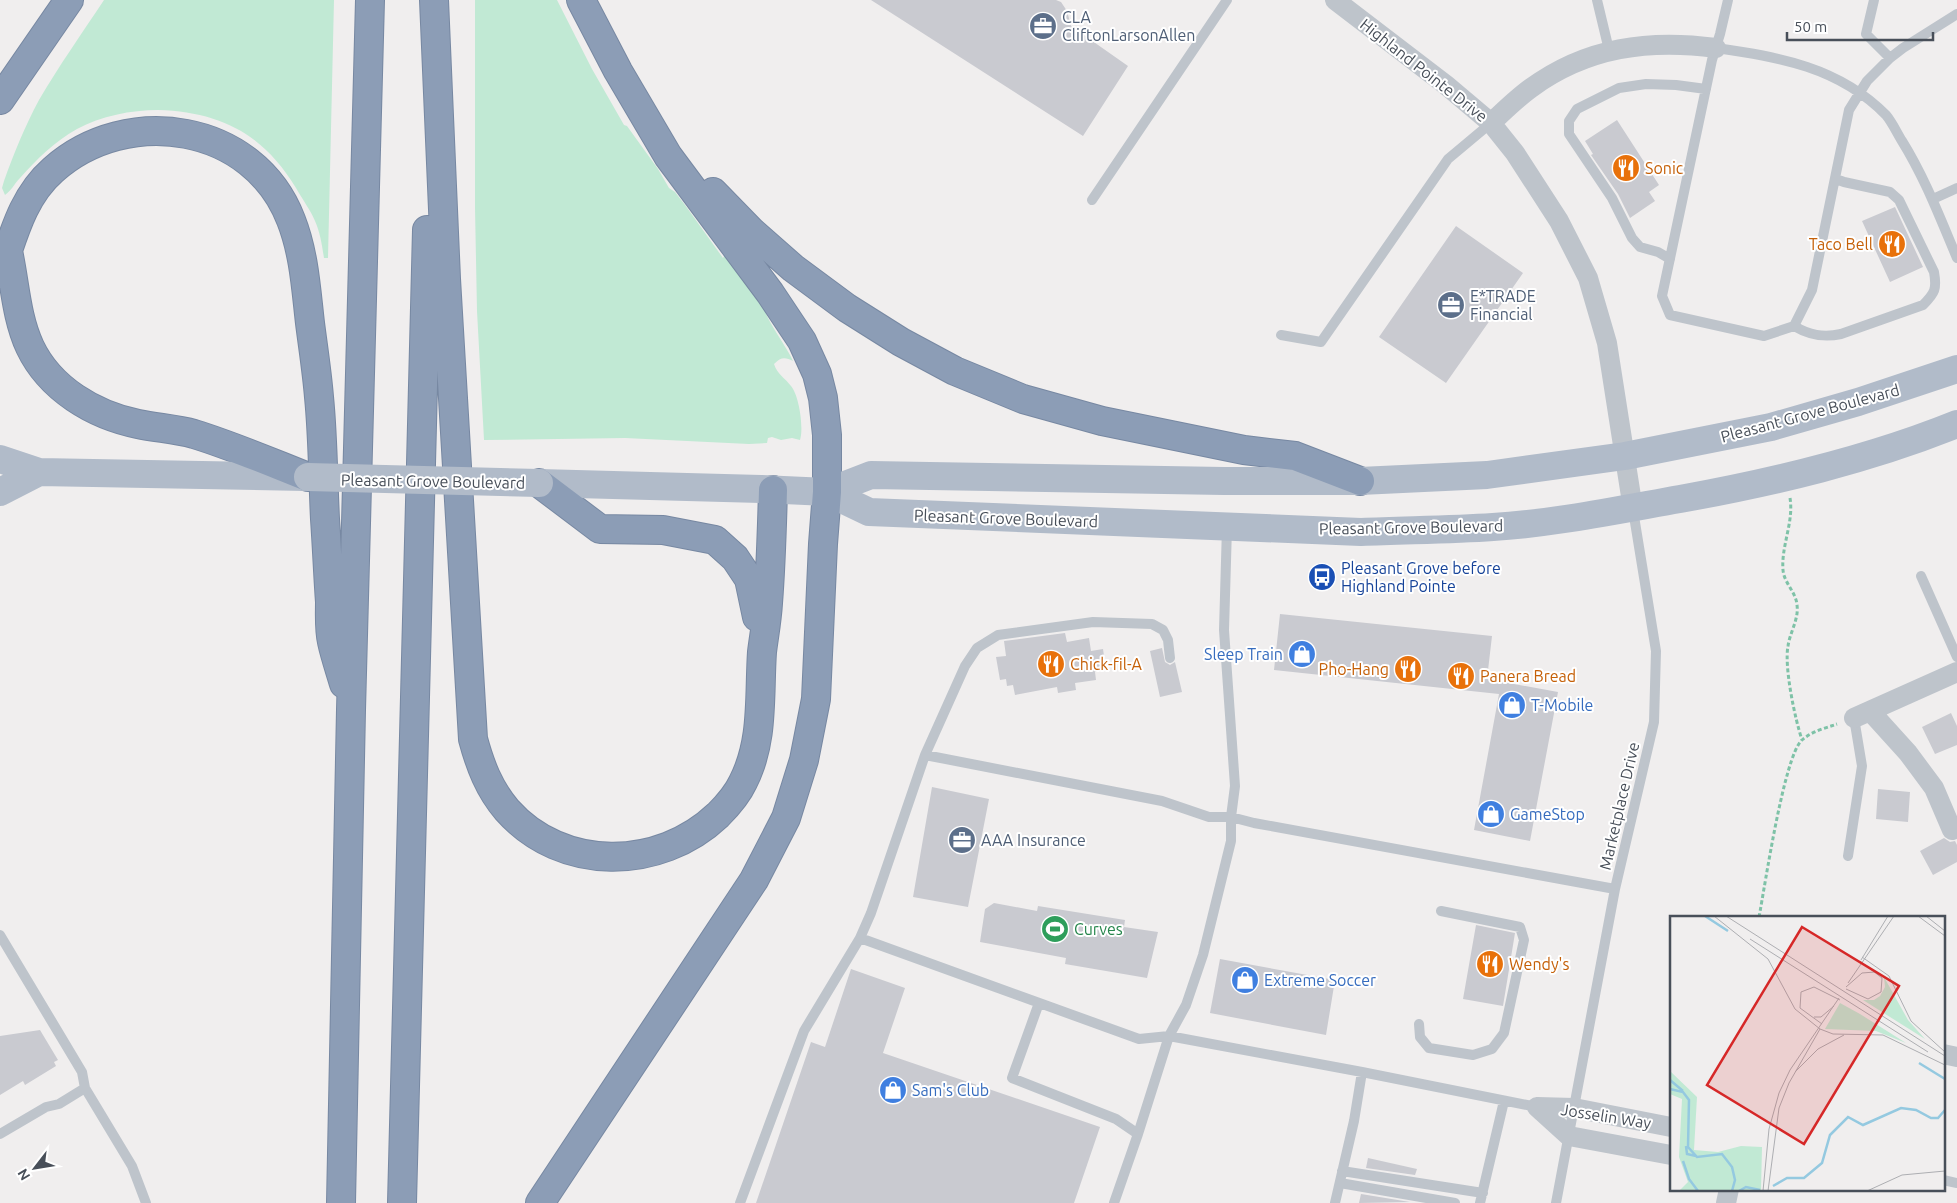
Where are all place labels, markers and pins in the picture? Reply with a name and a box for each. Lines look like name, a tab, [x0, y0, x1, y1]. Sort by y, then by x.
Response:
place label: CLA CliftonLarsonAllen	[1062, 8, 1195, 44]
office icon: CLA CliftonLarsonAllen	[1028, 11, 1058, 41]
restaurant icon: Sonic	[1611, 153, 1641, 183]
place label: Sonic	[1645, 159, 1684, 177]
restaurant icon: Taco Bell	[1877, 229, 1907, 259]
place label: Taco Bell	[1809, 235, 1873, 253]
place label: E*TRADE Financial	[1470, 287, 1536, 323]
office icon: E*TRADE Financial	[1436, 290, 1466, 320]
place label: Pleasant Grove before Highland Pointe	[1341, 559, 1501, 595]
bus stop icon: Pleasant Grove before Highland Pointe	[1307, 562, 1337, 592]
shop icon: Sleep Train	[1287, 639, 1317, 669]
place label: Sleep Train	[1204, 645, 1283, 663]
restaurant icon: Chick-fil-A	[1036, 649, 1066, 679]
restaurant icon: Pho-Hang	[1393, 654, 1423, 684]
place label: Chick-fil-A	[1070, 655, 1143, 673]
place label: Pho-Hang	[1319, 660, 1389, 678]
restaurant icon: Panera Bread	[1446, 661, 1476, 691]
place label: Panera Bread	[1480, 667, 1576, 685]
shop icon: T-Mobile	[1497, 690, 1527, 720]
place label: T-Mobile	[1531, 696, 1593, 714]
shop icon: GameStop	[1476, 799, 1506, 829]
place label: GameStop	[1510, 805, 1585, 823]
office icon: AAA Insurance	[947, 825, 977, 855]
place label: AAA Insurance	[981, 831, 1086, 849]
sports icon: Curves	[1040, 914, 1070, 944]
place label: Curves	[1074, 920, 1123, 938]
restaurant icon: Wendy's	[1475, 949, 1505, 979]
place label: Wendy's	[1509, 955, 1569, 973]
shop icon: Extreme Soccer	[1230, 965, 1260, 995]
place label: Extreme Soccer	[1264, 971, 1376, 989]
shop icon: Sam's Club	[878, 1075, 908, 1105]
place label: Sam's Club	[912, 1081, 989, 1099]

